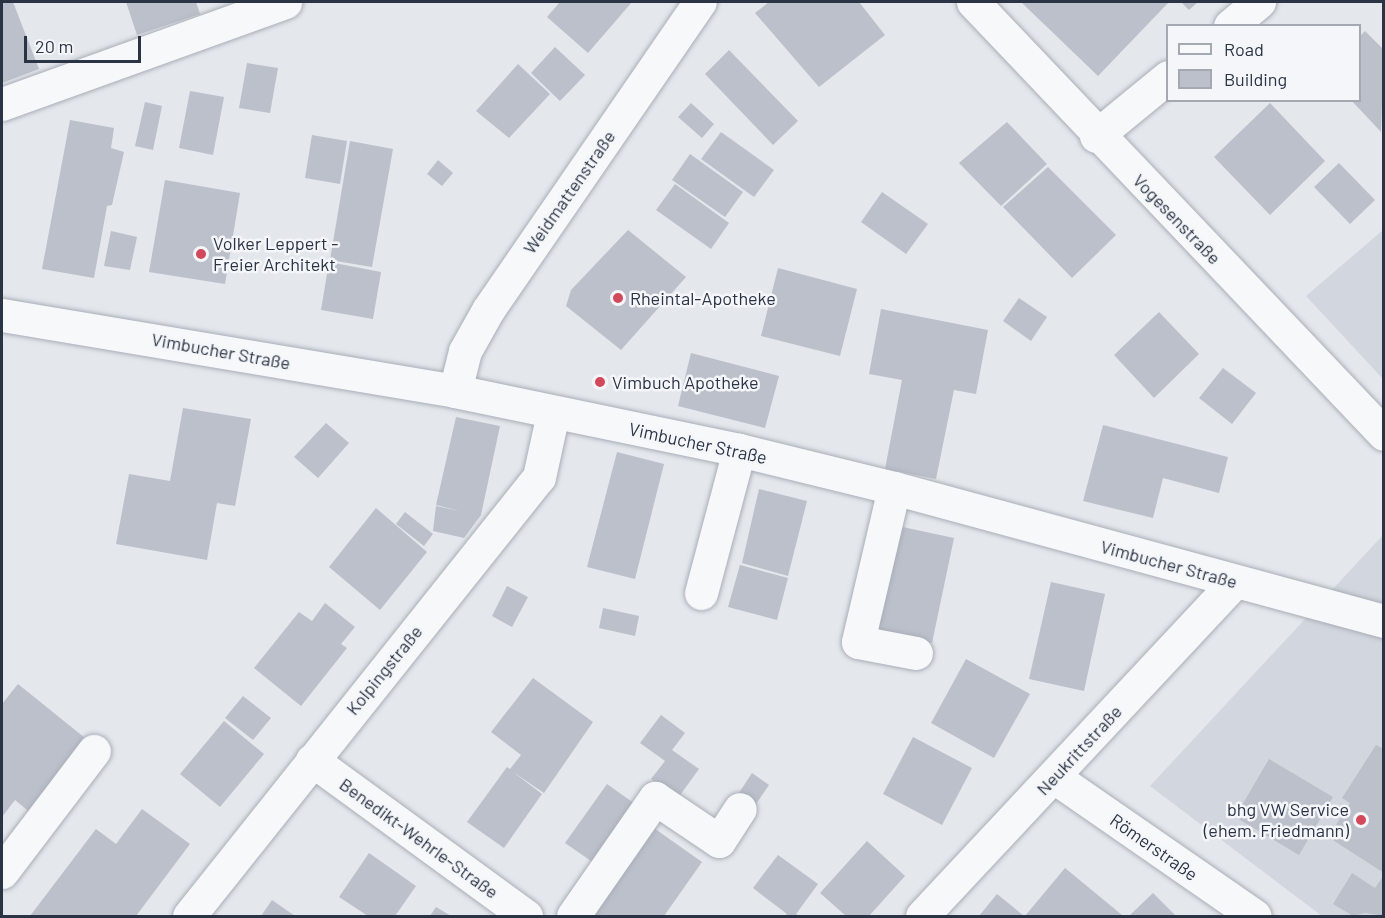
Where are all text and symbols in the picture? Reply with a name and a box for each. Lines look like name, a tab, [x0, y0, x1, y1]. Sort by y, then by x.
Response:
scale bar	[27, 24, 144, 62]
legend	[1166, 24, 1361, 102]
text: 20 m	[35, 35, 73, 57]
text: Road	[1224, 38, 1264, 60]
text: Building	[1224, 68, 1287, 90]
street label: Weidmattenstraße	[518, 126, 620, 258]
street label: Vogesenstraße	[1129, 169, 1225, 269]
place label: Volker Leppert - Freier Architekt	[213, 233, 338, 276]
marker: Volker Leppert - Freier Architekt	[194, 247, 208, 261]
place label: Rheintal-Apotheke	[630, 287, 776, 309]
marker: Rheintal-Apotheke	[611, 291, 625, 305]
street label: Vimbucher Straße	[150, 328, 292, 374]
place label: Vimbuch Apotheke	[612, 371, 759, 393]
marker: Vimbuch Apotheke	[593, 375, 607, 389]
street label: Vimbucher Straße	[627, 418, 769, 468]
street label: Vimbucher Straße	[1098, 535, 1240, 593]
street label: Kolpingstraße	[341, 621, 427, 719]
street label: Neukrittstraße	[1032, 701, 1126, 799]
street label: Benedikt-Wehrle-Straße	[335, 773, 503, 903]
place label: bhg VW Service (ehem. Friedmann)	[1204, 799, 1349, 842]
street label: Römerstraße	[1106, 809, 1202, 885]
marker: bhg VW Service (ehem. Friedmann)	[1354, 813, 1368, 827]

